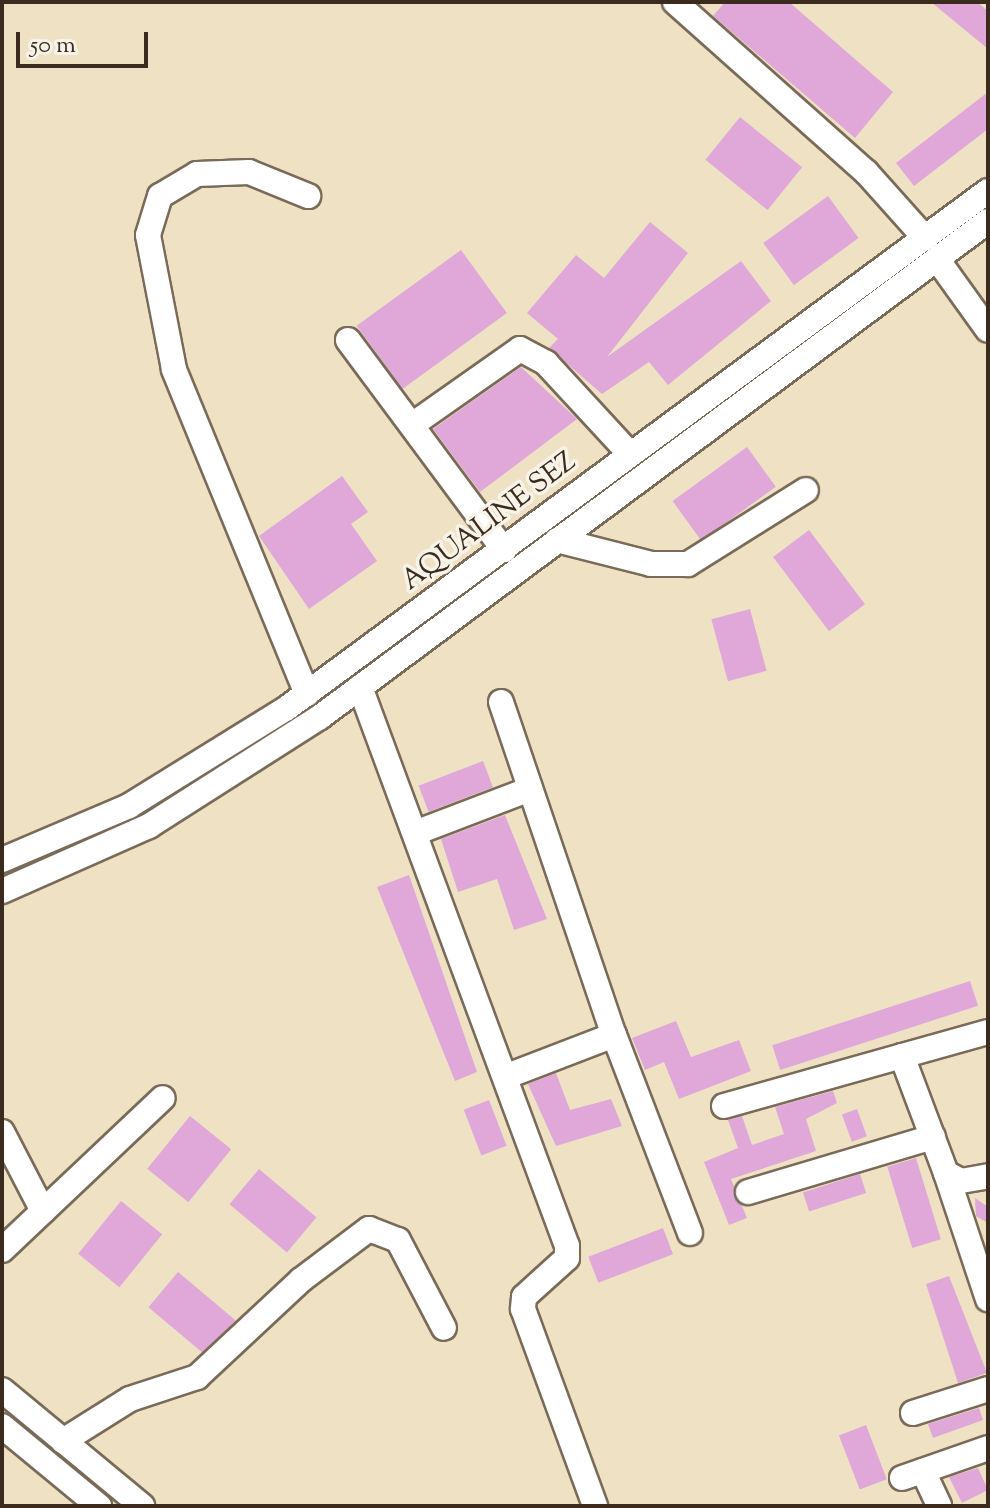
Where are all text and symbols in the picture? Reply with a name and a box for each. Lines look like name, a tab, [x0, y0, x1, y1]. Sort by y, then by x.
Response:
scale bar	[20, 16, 152, 66]
text: 50 m	[30, 29, 76, 63]
street label: AQUALINE SEZ	[395, 446, 583, 598]

